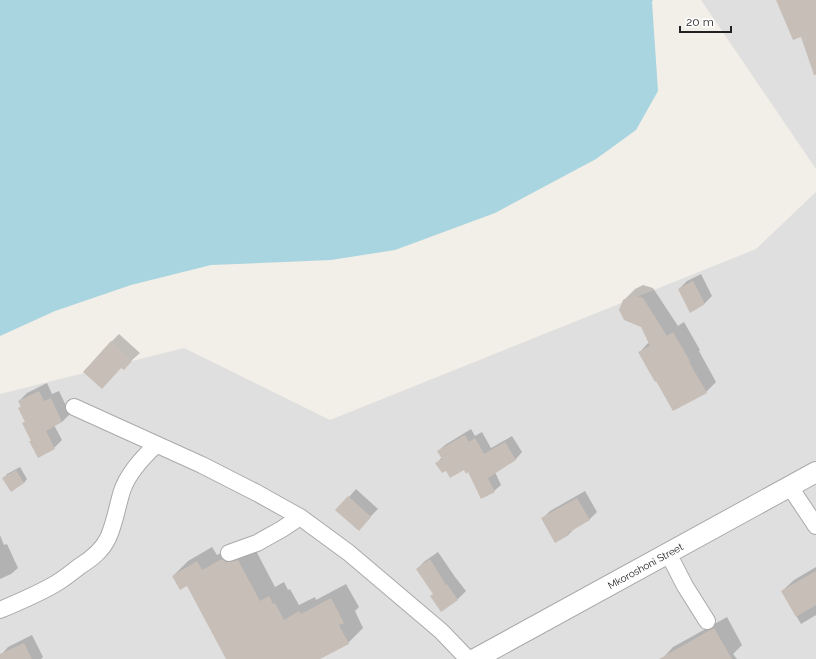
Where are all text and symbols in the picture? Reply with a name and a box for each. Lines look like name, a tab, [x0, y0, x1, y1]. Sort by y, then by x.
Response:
scale bar	[680, 8, 731, 34]
text: 20 m	[686, 15, 714, 29]
street label: Mkoroshoni Street	[606, 540, 685, 591]

